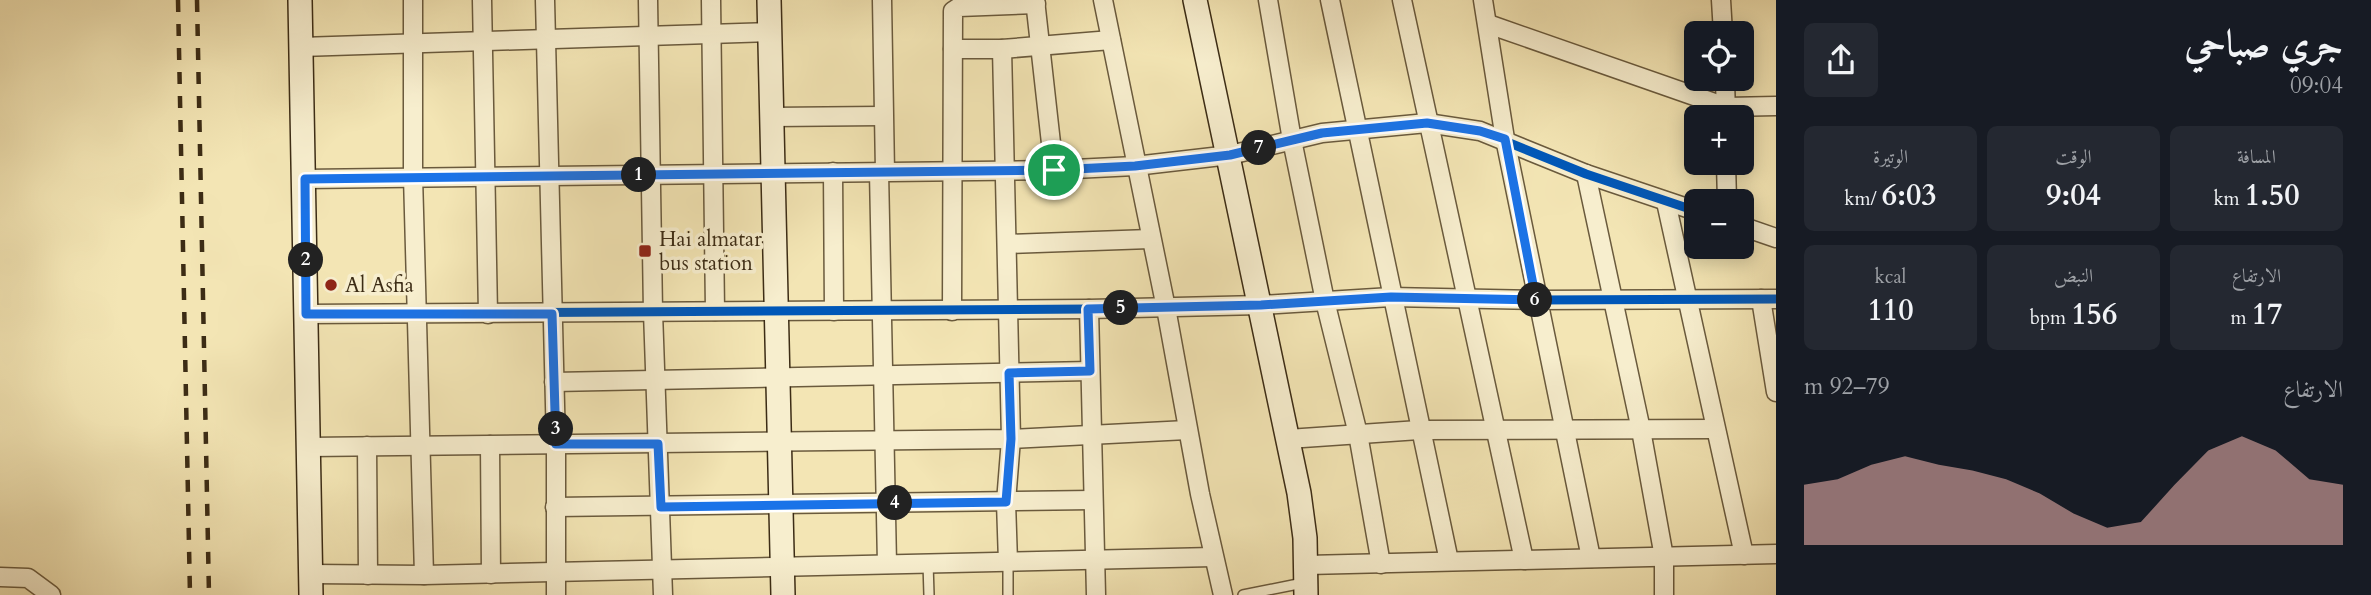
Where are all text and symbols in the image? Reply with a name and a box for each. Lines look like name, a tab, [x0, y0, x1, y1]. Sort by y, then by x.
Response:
text: جري صباحي	[2184, 18, 2343, 70]
map controls	[1684, 21, 1754, 259]
button: locate	[1684, 21, 1754, 91]
button: share	[1804, 23, 1878, 97]
text: 09:04	[2290, 70, 2343, 101]
button: +	[1684, 105, 1754, 175]
pin: 7	[1242, 130, 1276, 166]
text: 7	[1254, 134, 1263, 160]
pin	[1024, 140, 1084, 200]
text: الوتيرة	[1873, 144, 1908, 170]
text: الوقت	[2055, 144, 2092, 170]
text: المسافة	[2237, 144, 2276, 170]
icon: arrive	[1035, 151, 1073, 189]
pin: 1	[622, 158, 656, 192]
text: 1	[634, 161, 643, 187]
text: 6:03	[1882, 175, 1937, 216]
text: 9:04	[2046, 175, 2101, 216]
text: 1.50	[2245, 175, 2300, 216]
text: /km	[1844, 186, 1882, 212]
text: km	[2213, 186, 2245, 212]
button: −	[1684, 189, 1754, 259]
place label: Hai almatar bus station	[659, 225, 762, 278]
pin: 2	[288, 243, 324, 278]
marker: Hai almatar bus station	[637, 243, 653, 259]
text: 2	[301, 246, 310, 272]
text: النبض	[2054, 263, 2093, 289]
text: الارتفاع	[2232, 263, 2281, 289]
text: kcal	[1875, 264, 1906, 290]
place label: Al Asfia	[345, 271, 414, 300]
marker: Al Asfia	[323, 277, 339, 293]
pin: 6	[1518, 282, 1552, 318]
text: 6	[1530, 286, 1539, 312]
pin: 5	[1104, 290, 1138, 326]
text: 110	[1867, 290, 1914, 331]
text: 5	[1116, 294, 1125, 320]
text: 156	[2071, 294, 2117, 335]
text: 17	[2252, 294, 2282, 335]
text: bpm	[2030, 305, 2071, 331]
text: m	[2231, 305, 2252, 331]
text: 79–92 m	[1804, 371, 1889, 402]
text: الارتفاع	[2283, 374, 2343, 405]
pin: 3	[538, 412, 574, 446]
text: 3	[551, 415, 560, 441]
pin: 4	[878, 486, 912, 520]
text: 4	[890, 489, 899, 515]

